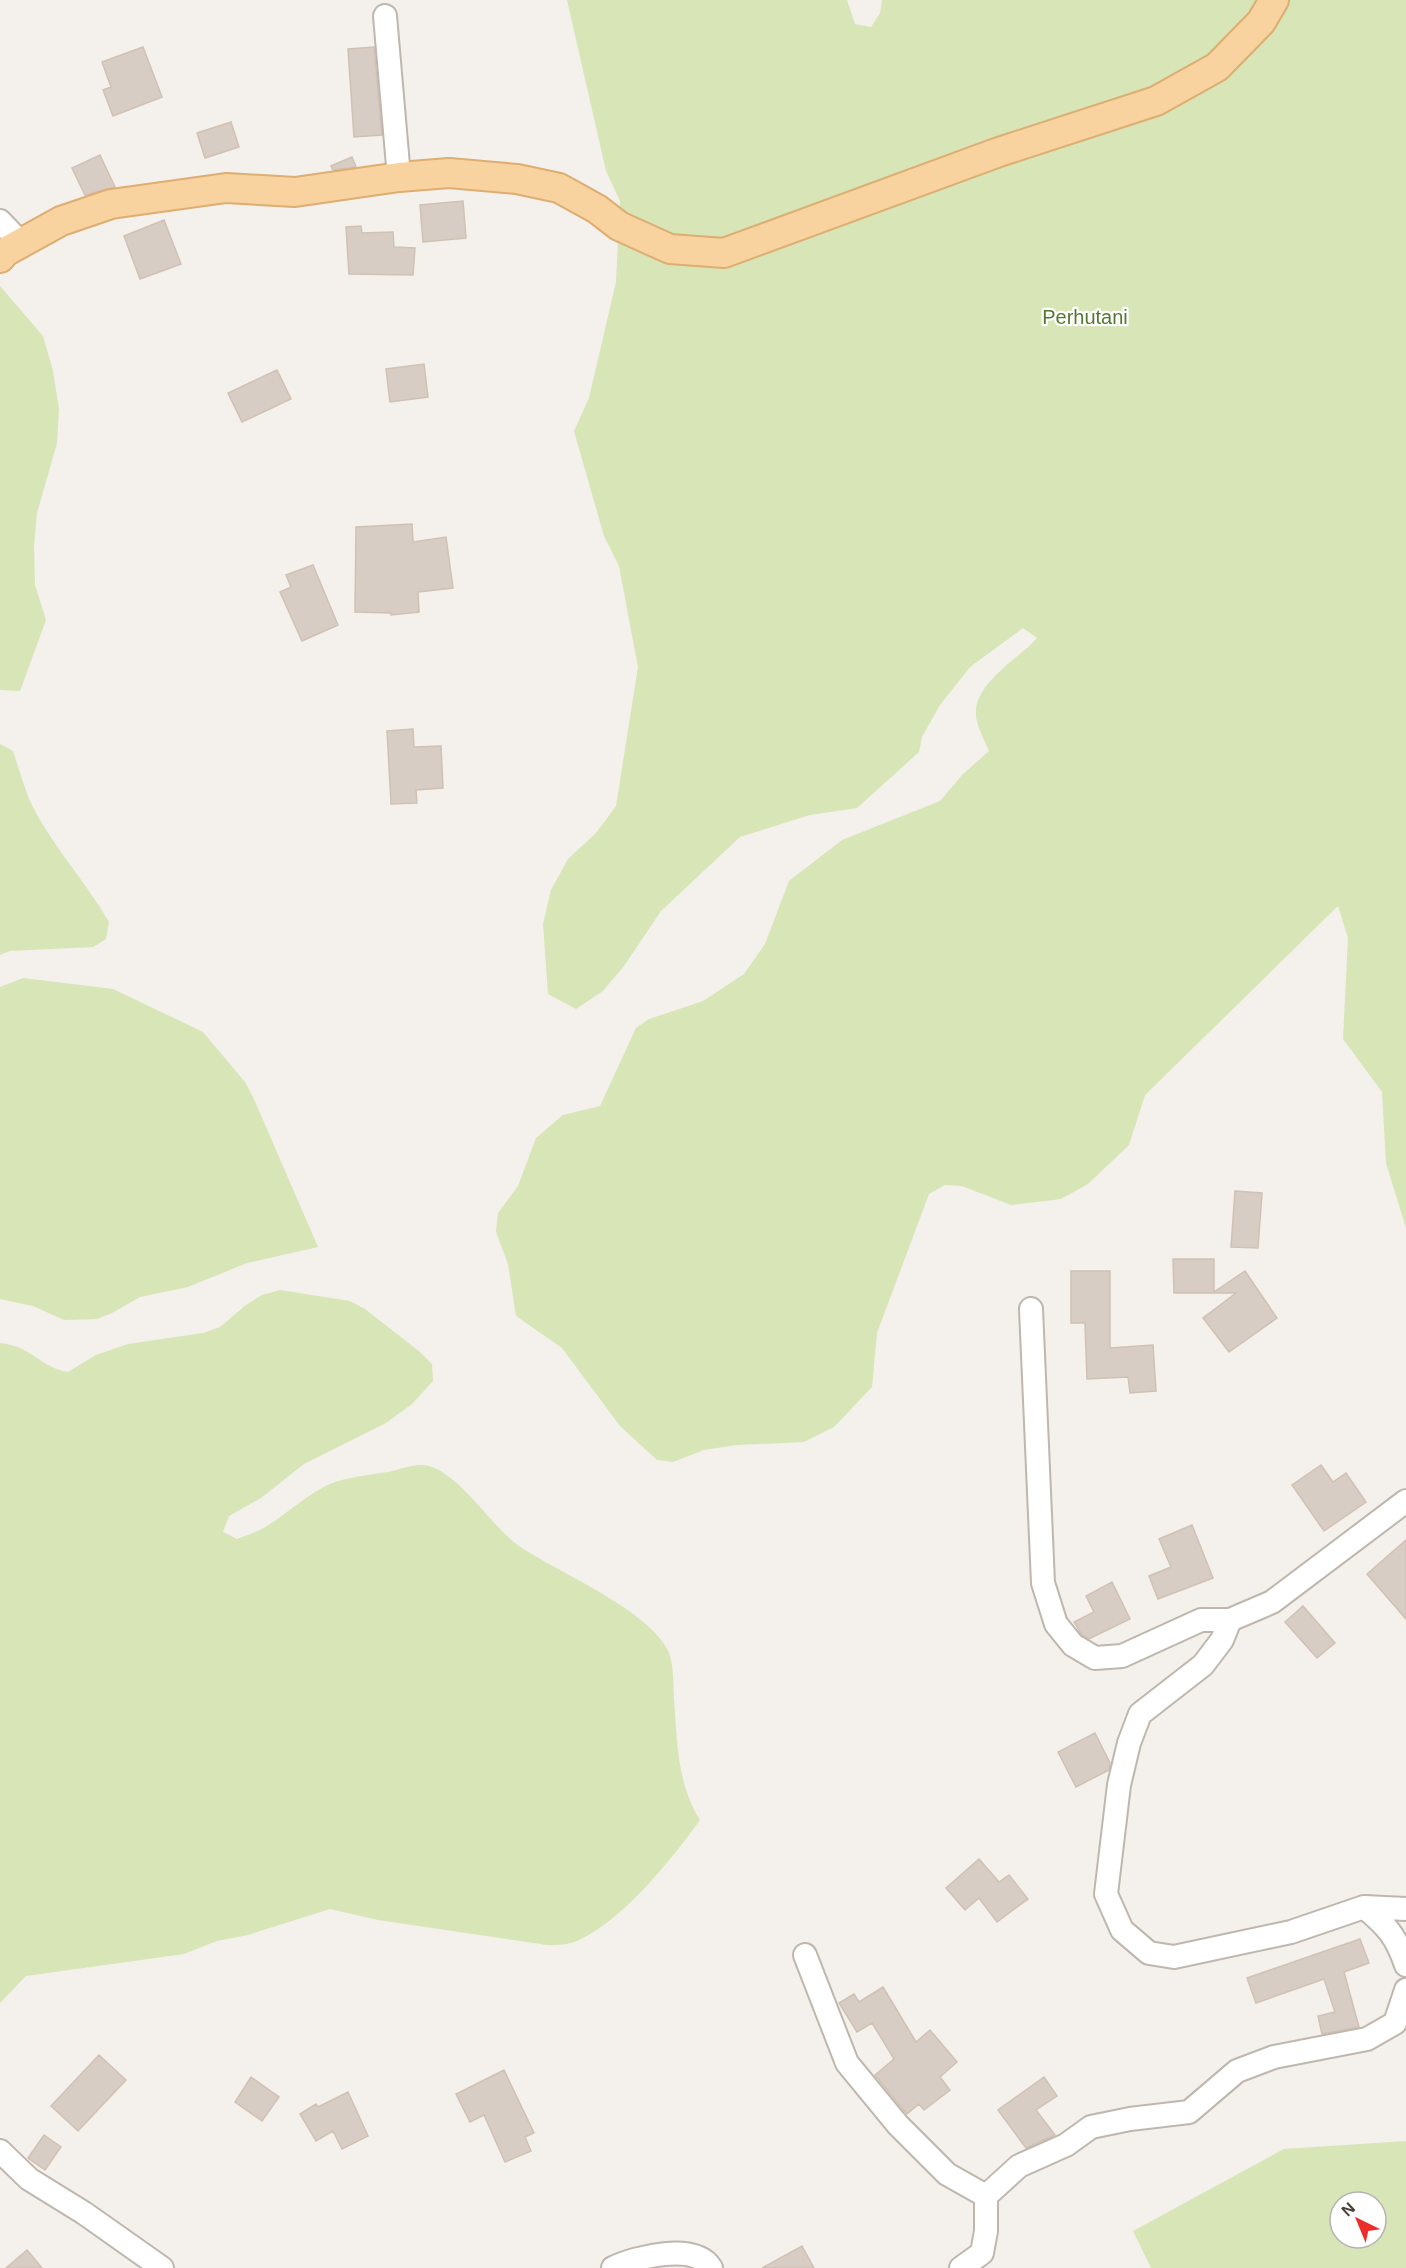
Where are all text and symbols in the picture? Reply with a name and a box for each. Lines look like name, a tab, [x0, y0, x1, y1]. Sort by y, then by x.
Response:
park label: Perhutani	[1042, 306, 1128, 328]
north arrow	[1328, 2190, 1388, 2250]
text: N	[1338, 2199, 1358, 2220]

